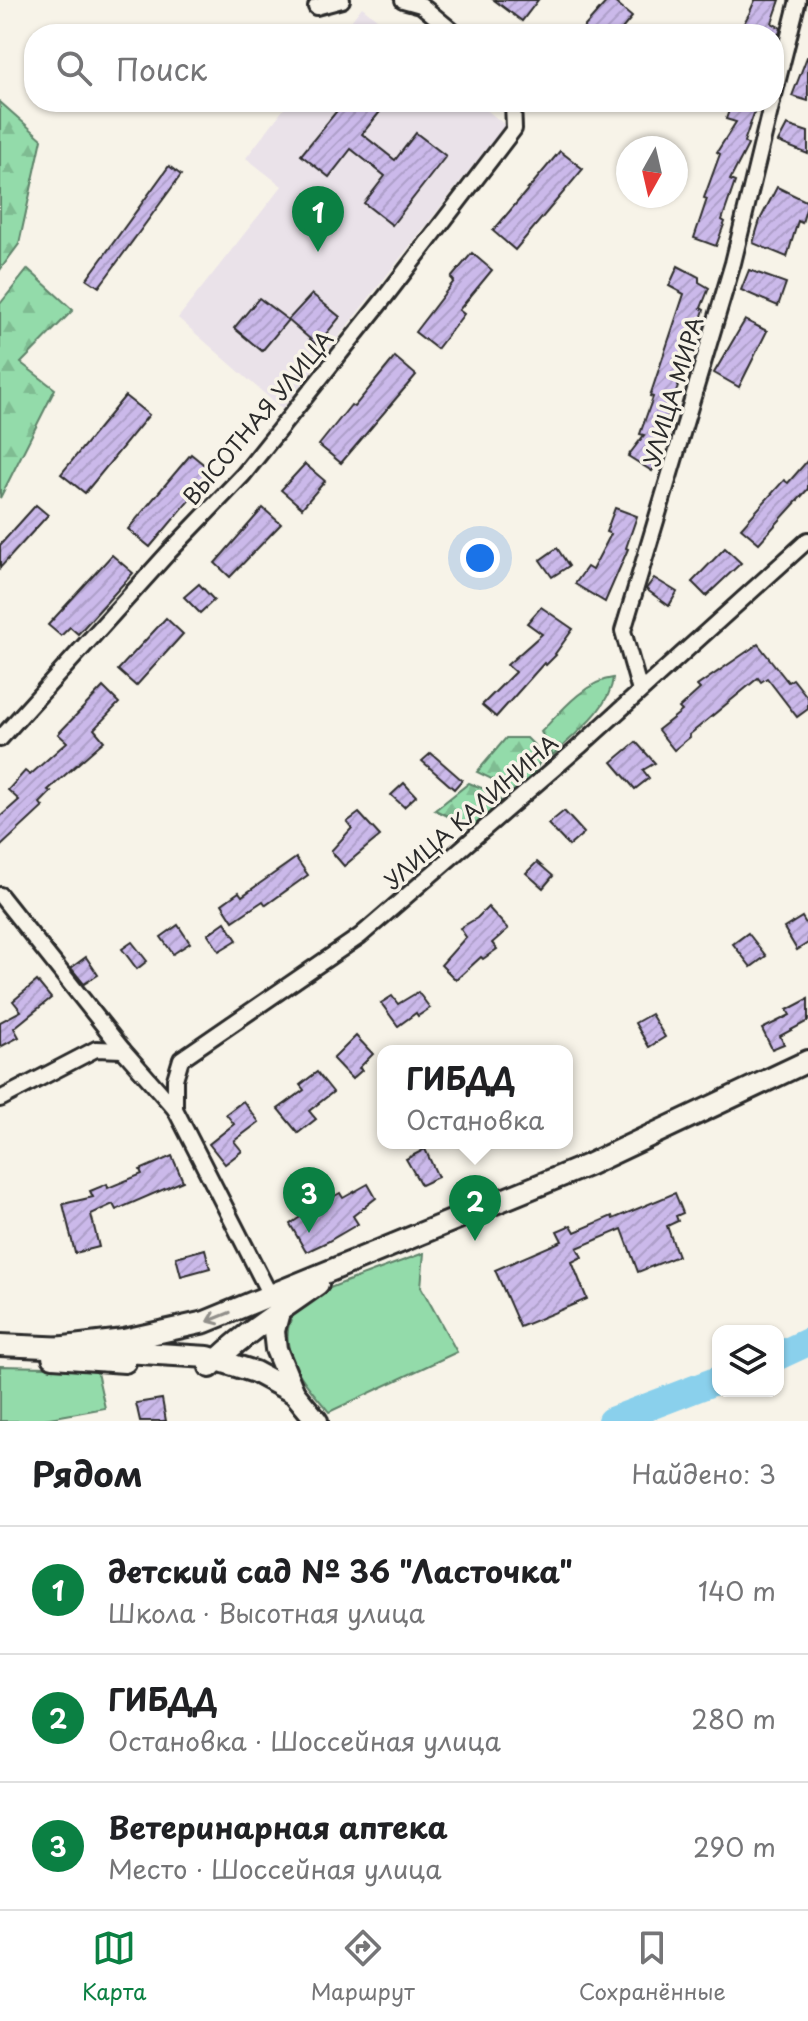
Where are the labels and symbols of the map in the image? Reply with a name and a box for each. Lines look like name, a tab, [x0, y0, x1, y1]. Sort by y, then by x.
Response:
north arrow	[616, 136, 688, 208]
pin: 1	[292, 186, 344, 252]
street label: УЛИЦА МИРА	[634, 312, 710, 470]
street label: ВЫСОТНАЯ УЛИЦА	[174, 323, 340, 511]
your location	[460, 538, 500, 578]
street label: УЛИЦА КАЛИНИНА	[376, 726, 564, 896]
pin: 3	[283, 1167, 335, 1233]
pin: 2	[449, 1175, 501, 1241]
one-way arrow	[207, 1311, 232, 1325]

